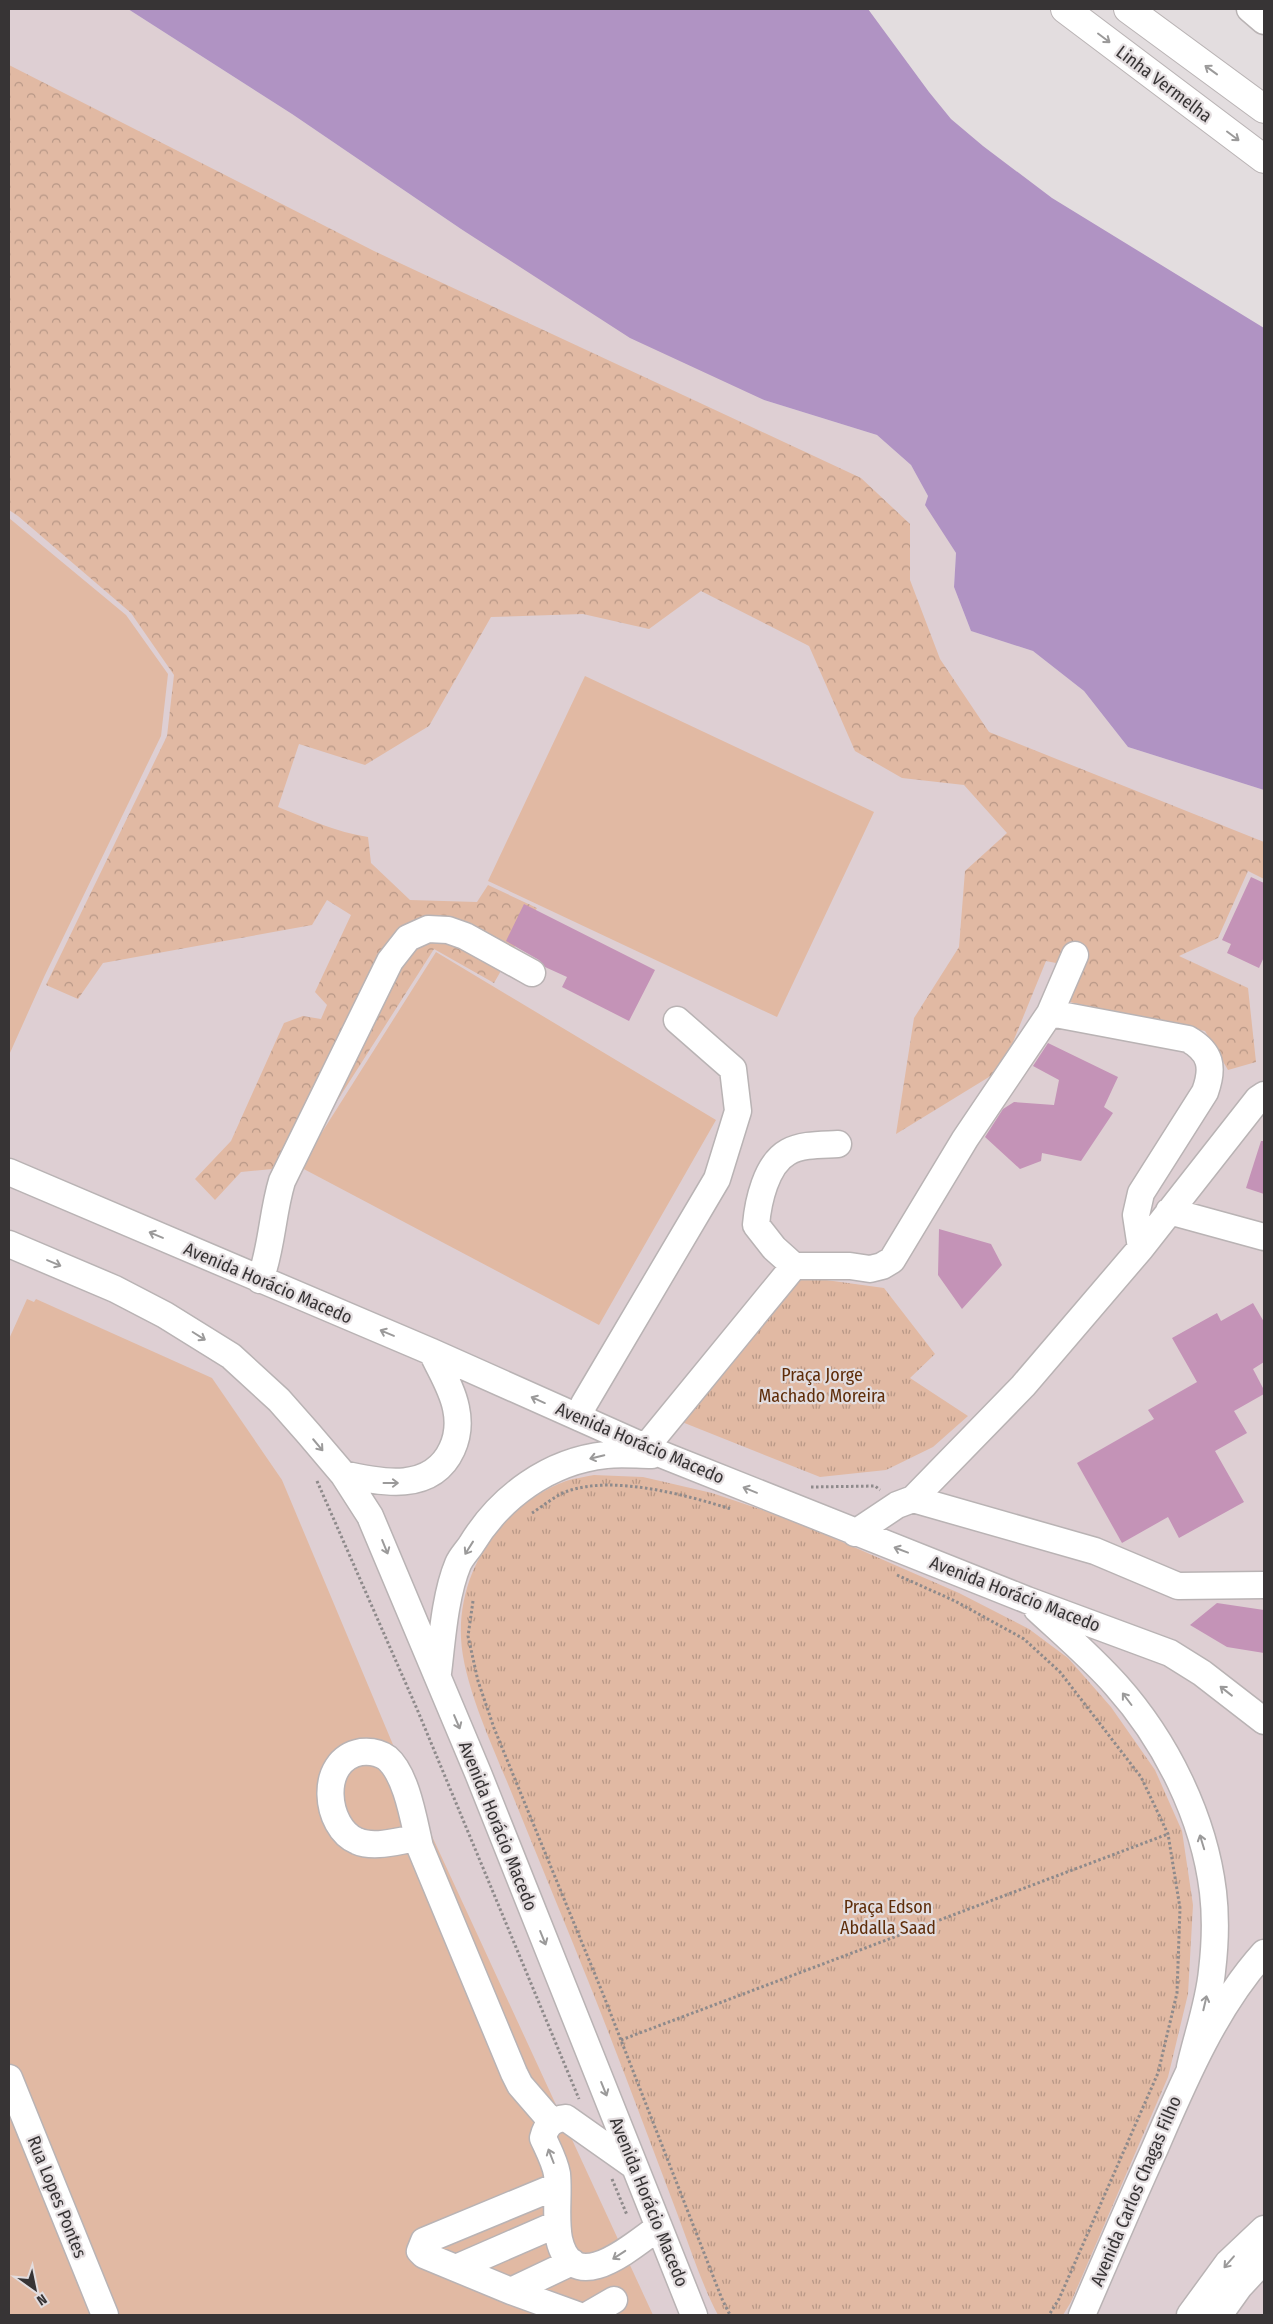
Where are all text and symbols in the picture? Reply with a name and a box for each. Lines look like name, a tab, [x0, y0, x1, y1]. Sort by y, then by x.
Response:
one-way arrow	[1097, 33, 1111, 43]
street label: Linha Vermelha	[1112, 41, 1216, 127]
one-way arrow	[1204, 65, 1218, 75]
one-way arrow	[1226, 131, 1240, 141]
one-way arrow	[149, 1230, 164, 1240]
street label: Avenida Horácio Macedo	[180, 1238, 356, 1328]
one-way arrow	[46, 1259, 61, 1268]
one-way arrow	[380, 1327, 395, 1337]
one-way arrow	[191, 1331, 205, 1341]
park label: Praça Jorge Machado Moreira	[759, 1364, 886, 1407]
one-way arrow	[531, 1394, 546, 1404]
street label: Avenida Horácio Macedo	[552, 1398, 728, 1488]
one-way arrow	[312, 1438, 324, 1451]
one-way arrow	[589, 1453, 605, 1462]
one-way arrow	[382, 1478, 399, 1488]
one-way arrow	[742, 1485, 758, 1494]
one-way arrow	[380, 1539, 390, 1554]
one-way arrow	[463, 1540, 473, 1554]
one-way arrow	[893, 1545, 908, 1554]
street label: Avenida Horácio Macedo	[927, 1551, 1103, 1637]
one-way arrow	[1219, 1686, 1233, 1696]
one-way arrow	[1122, 1692, 1132, 1706]
one-way arrow	[452, 1714, 462, 1729]
street label: Avenida Horácio Macedo	[454, 1738, 542, 1914]
one-way arrow	[1196, 1835, 1206, 1851]
park label: Praça Edson Abdalla Saad	[840, 1896, 936, 1939]
one-way arrow	[539, 1930, 548, 1945]
one-way arrow	[1201, 1995, 1210, 2011]
one-way arrow	[599, 2081, 609, 2096]
street label: Avenida Carlos Chagas Filho	[1086, 2093, 1186, 2289]
street label: Avenida Horácio Macedo	[605, 2114, 693, 2290]
street label: Rua Lopes Pontes	[23, 2133, 92, 2262]
one-way arrow	[545, 2149, 555, 2164]
one-way arrow	[613, 2250, 627, 2260]
one-way arrow	[1224, 2255, 1235, 2268]
north arrow	[10, 2264, 60, 2314]
text: N	[34, 2290, 50, 2309]

